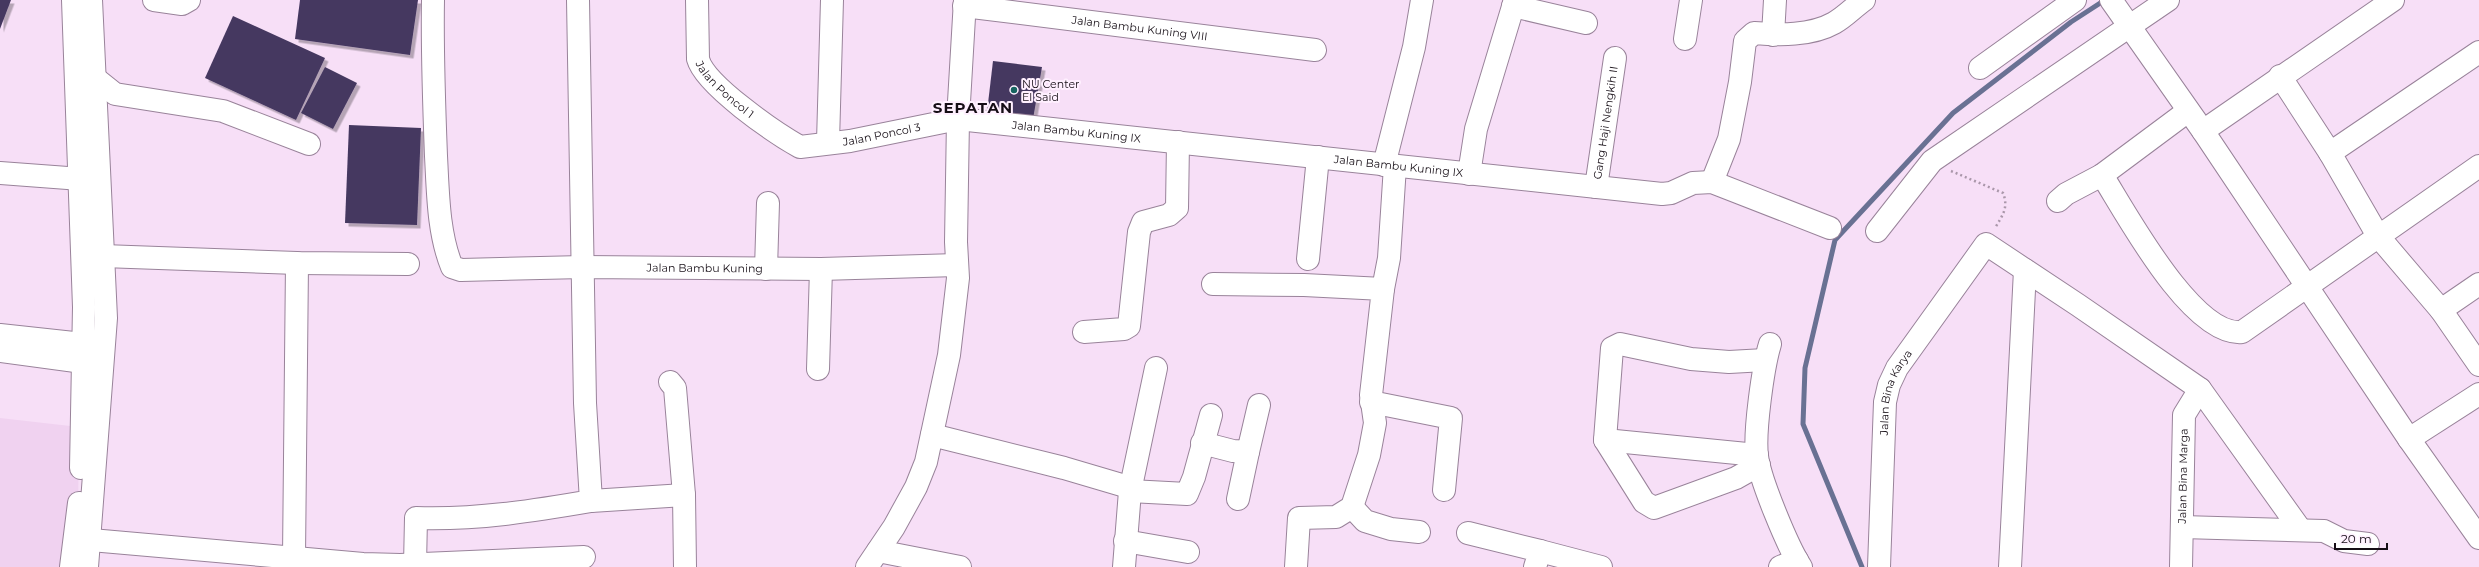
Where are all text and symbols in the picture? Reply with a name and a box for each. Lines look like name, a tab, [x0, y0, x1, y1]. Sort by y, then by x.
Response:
street label: Jalan Bambu Kuning VIII	[1070, 12, 1208, 43]
street label: Jalan Poncol 1	[692, 57, 757, 121]
street label: Gang Haji Nengkih II	[1590, 65, 1621, 180]
place label: NU Center El Said	[1022, 77, 1079, 104]
marker: NU Center El Said	[1009, 85, 1019, 95]
district label: SEPATAN	[933, 98, 1013, 117]
street label: Jalan Bambu Kuning IX	[1010, 118, 1142, 146]
street label: Jalan Poncol 3	[841, 120, 922, 149]
street label: Jalan Bambu Kuning IX	[1332, 152, 1465, 180]
street label: Jalan Bambu Kuning	[645, 261, 763, 276]
street label: Jalan Bina Karya	[1877, 347, 1915, 437]
street label: Jalan Bina Marga	[2175, 428, 2191, 525]
scale bar	[2335, 525, 2387, 551]
text: 20 m	[2341, 531, 2372, 546]

